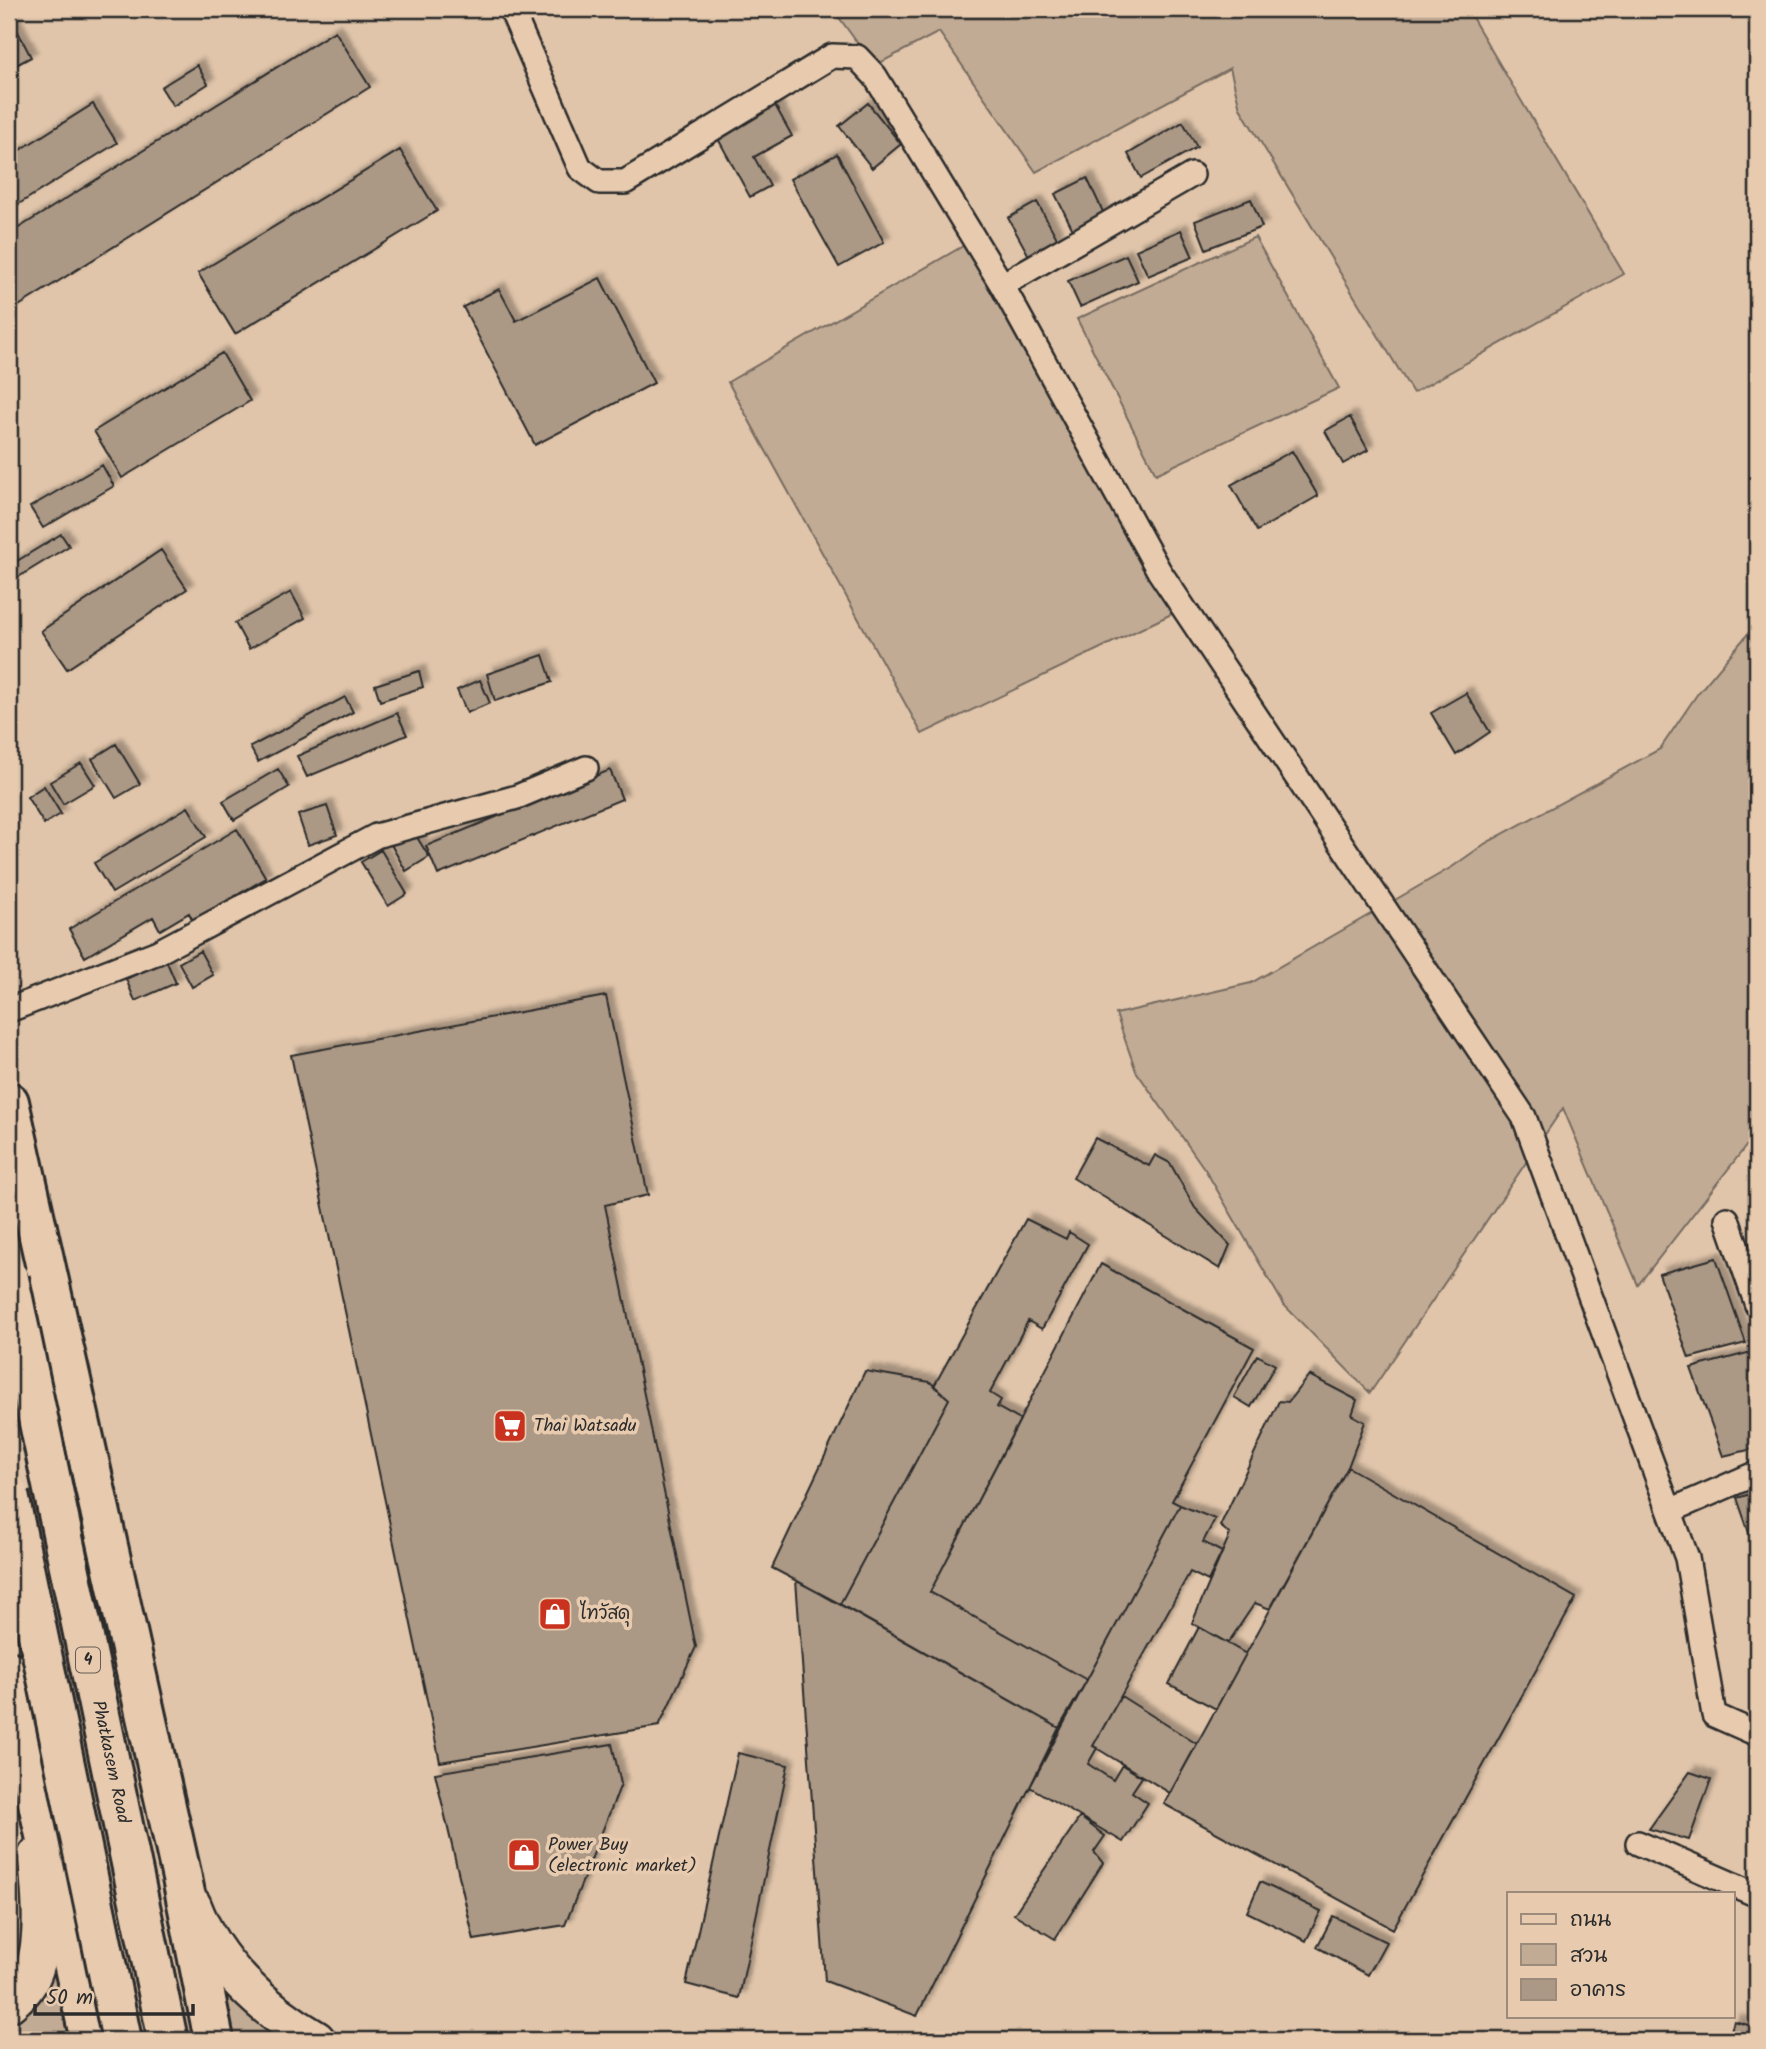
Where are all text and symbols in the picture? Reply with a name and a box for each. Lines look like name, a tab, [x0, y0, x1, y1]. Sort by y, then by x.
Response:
supermarket icon: Thai Watsadu	[491, 1407, 529, 1445]
place label: Thai Watsadu	[534, 1412, 637, 1441]
shop icon: ไทวัสดุ	[536, 1595, 574, 1633]
place label: ไทวัสดุ	[579, 1600, 630, 1629]
road number: 4	[76, 1648, 100, 1672]
street label: Phatkasem Road	[83, 1698, 137, 1827]
place label: Power Buy (electronic market)	[548, 1831, 697, 1881]
shop icon: Power Buy (electronic market)	[505, 1836, 543, 1874]
legend	[1507, 1892, 1734, 2018]
text: ถนน	[1570, 1904, 1611, 1937]
text: สวน	[1570, 1940, 1607, 1973]
scale bar	[35, 1972, 192, 2016]
text: อาคาร	[1570, 1974, 1626, 2007]
text: 50 m	[46, 1982, 93, 2015]

